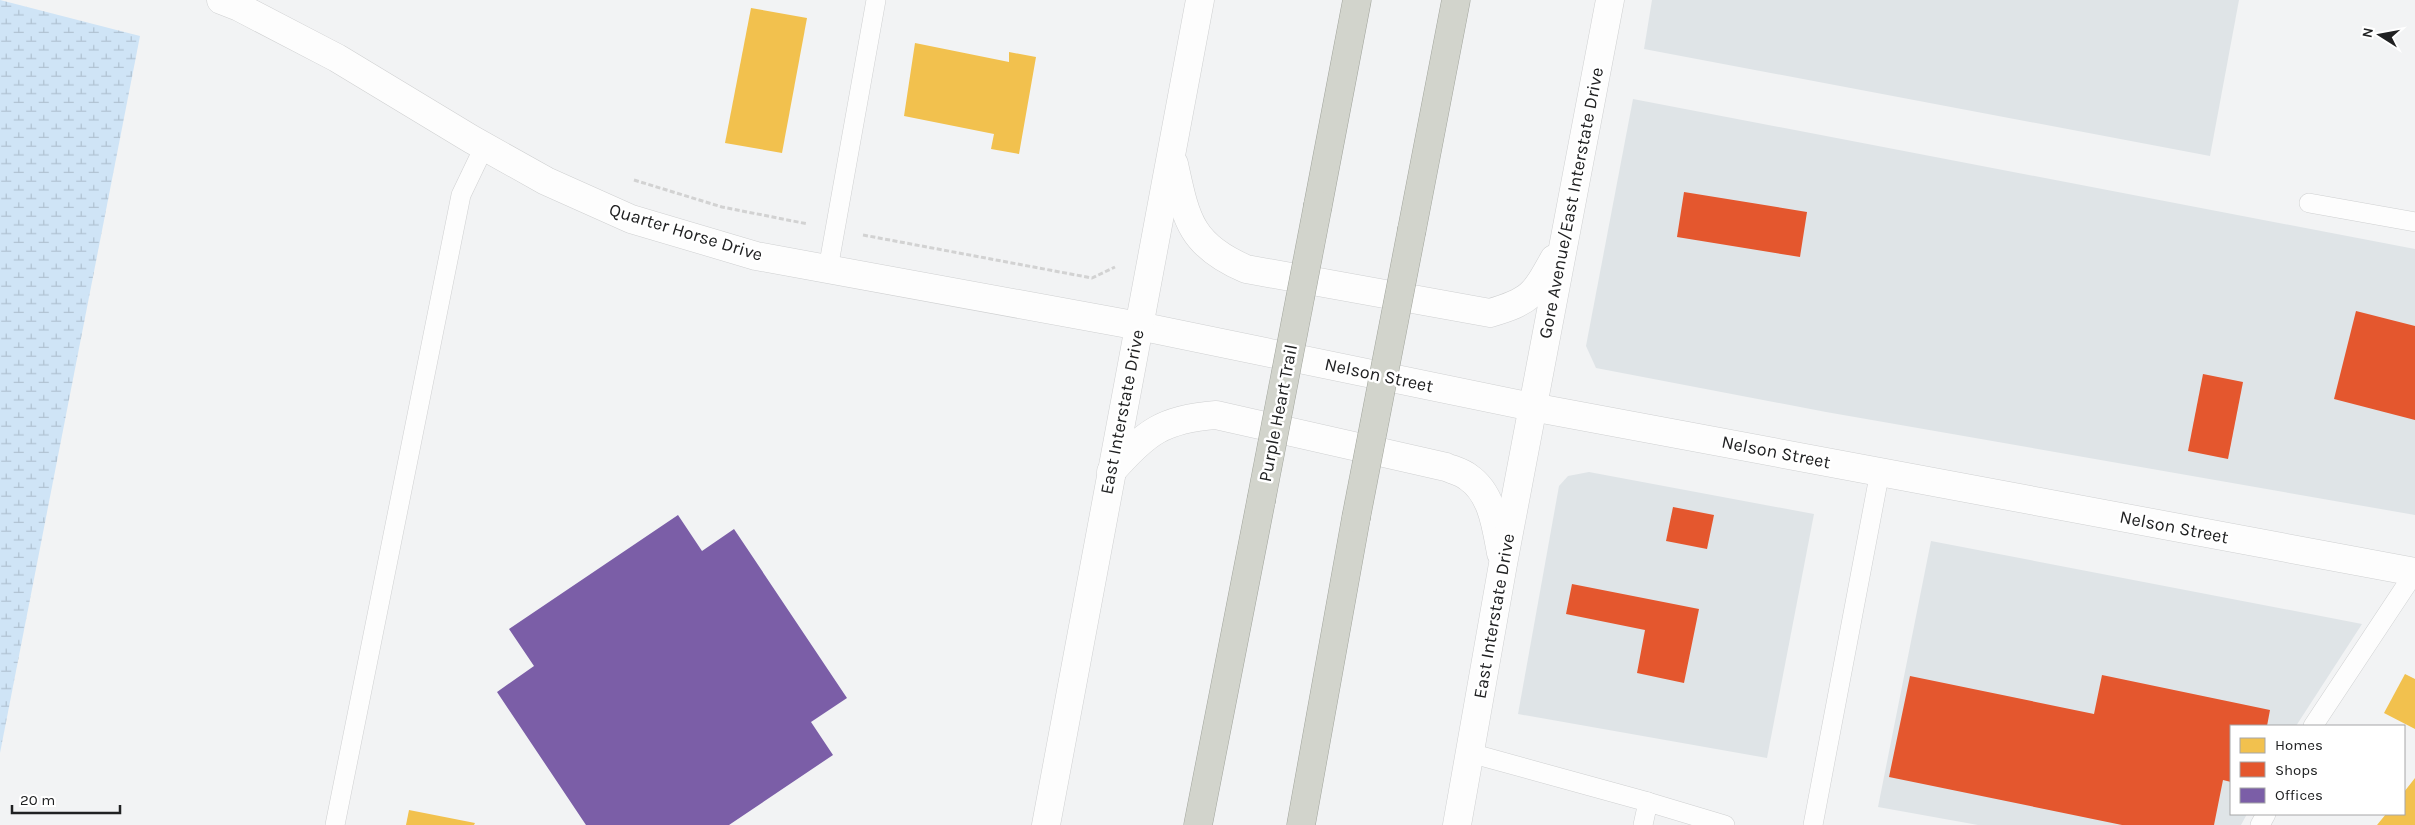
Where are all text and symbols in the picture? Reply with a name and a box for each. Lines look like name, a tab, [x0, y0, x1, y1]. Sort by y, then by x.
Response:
north arrow	[2355, 10, 2405, 60]
text: N	[2358, 26, 2377, 39]
street label: Gore Avenue/East Interstate Drive	[1534, 65, 1608, 341]
street label: Quarter Horse Drive	[607, 198, 765, 266]
street label: East Interstate Drive	[1095, 328, 1149, 496]
street label: Purple Heart Trail	[1254, 342, 1302, 484]
street label: Nelson Street	[1323, 353, 1436, 397]
street label: Nelson Street	[1720, 431, 1833, 473]
street label: Nelson Street	[2118, 506, 2231, 548]
street label: East Interstate Drive	[1469, 532, 1519, 700]
legend	[2230, 725, 2405, 815]
text: Homes	[2275, 736, 2323, 754]
text: Shops	[2275, 761, 2318, 779]
scale bar	[12, 782, 120, 814]
text: Offices	[2275, 786, 2323, 804]
text: 20 m	[20, 791, 55, 809]

